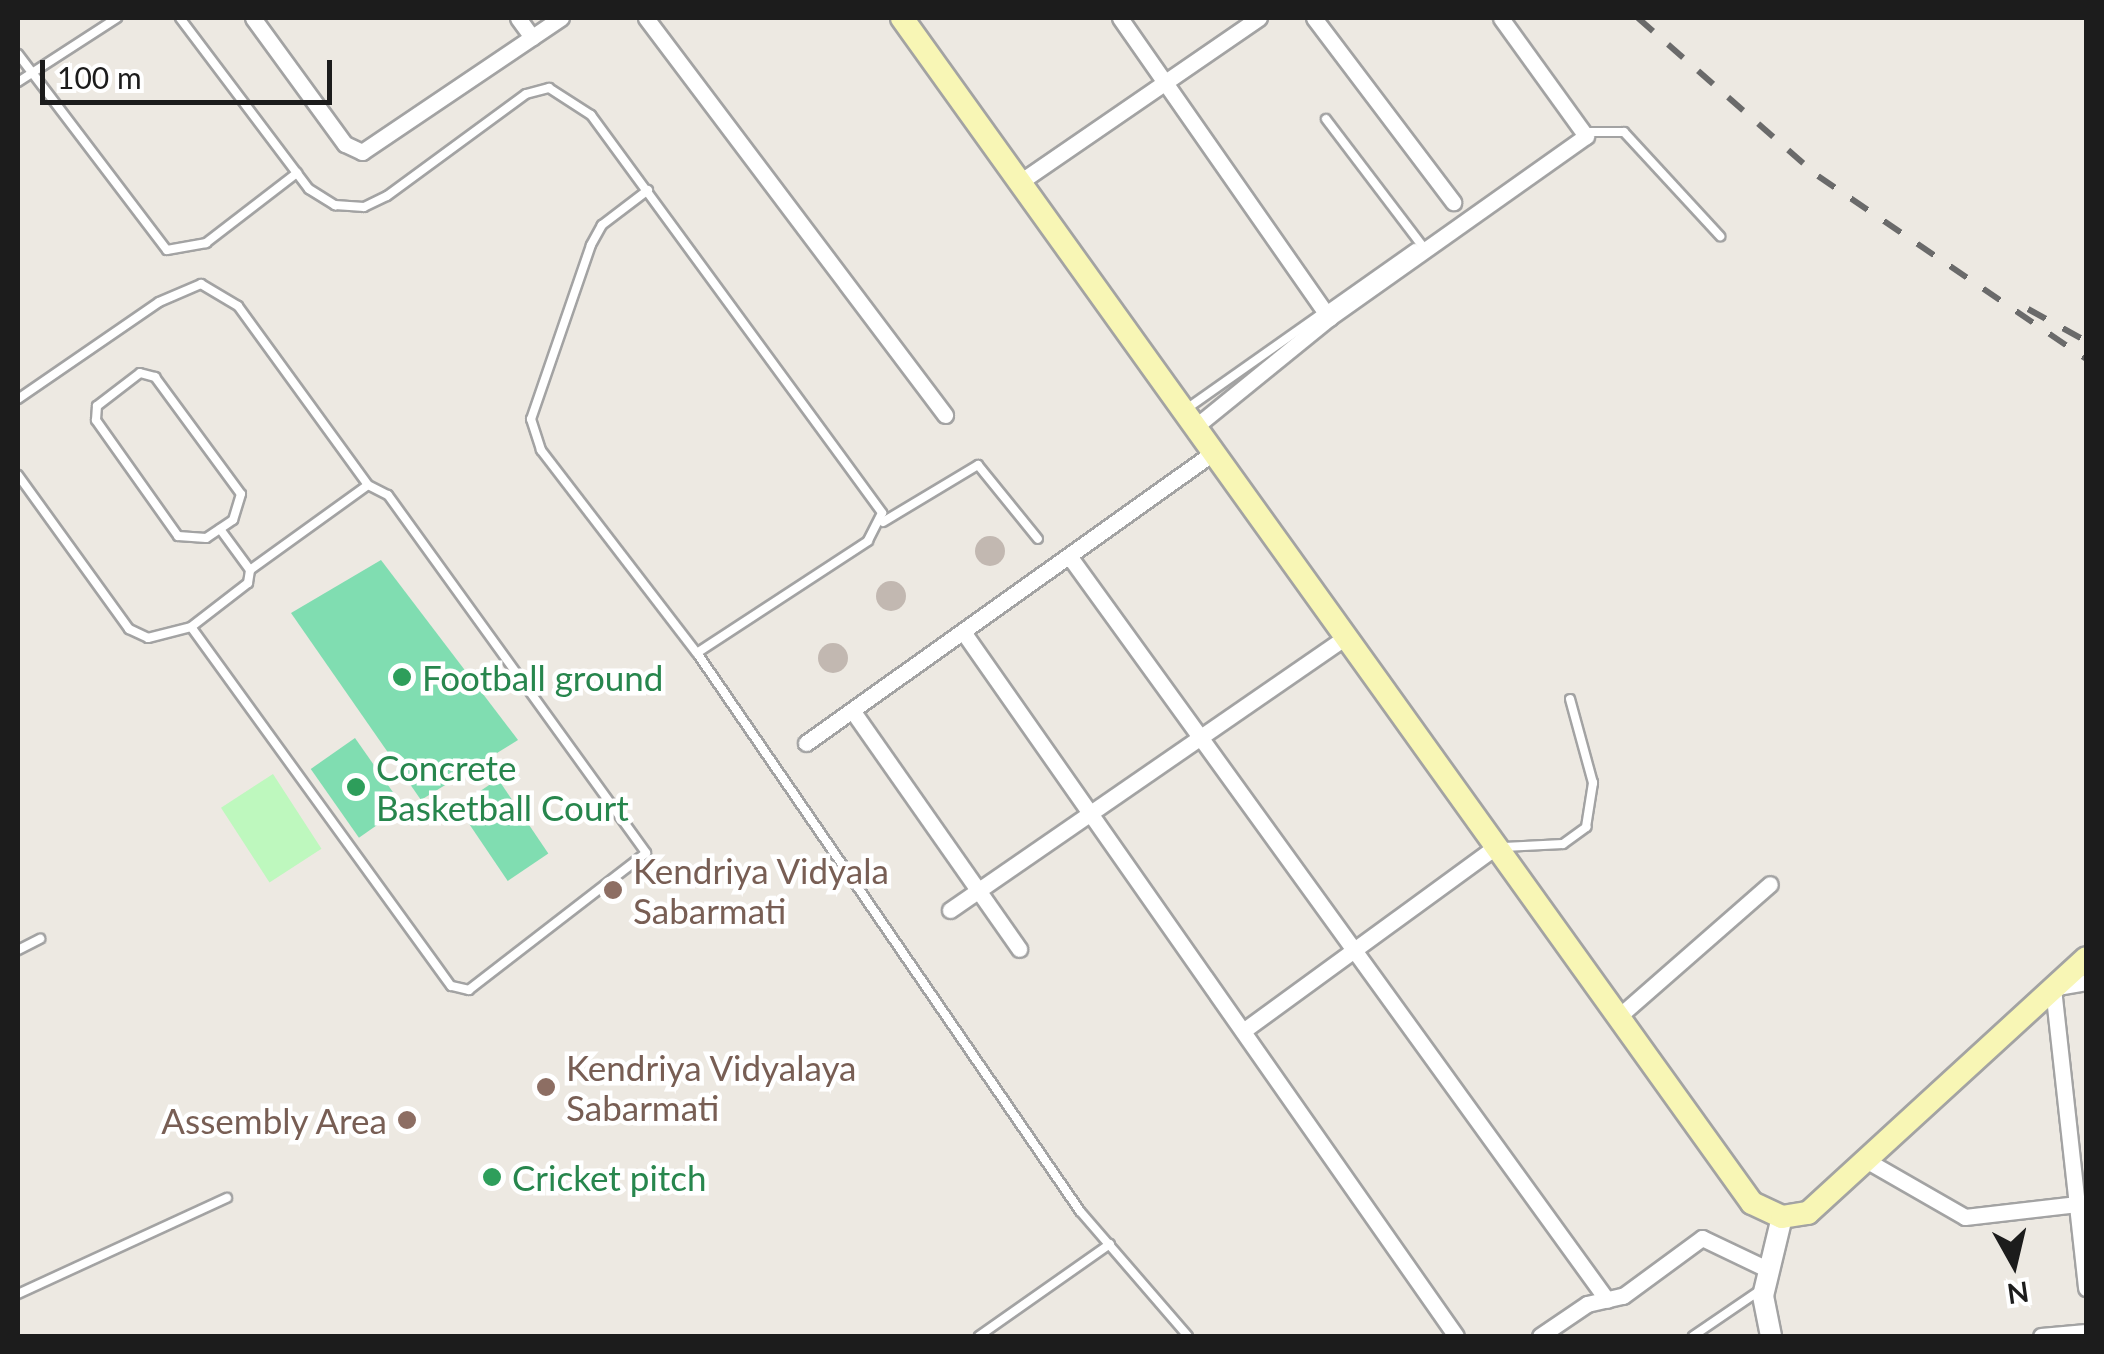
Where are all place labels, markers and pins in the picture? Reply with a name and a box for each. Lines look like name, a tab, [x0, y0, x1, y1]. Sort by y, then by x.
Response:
place label: Football ground	[422, 656, 663, 698]
marker: Football ground	[391, 666, 413, 688]
place label: Concrete Basketball Court	[376, 746, 629, 828]
marker: Concrete Basketball Court	[345, 776, 367, 798]
place label: Kendriya Vidyala Sabarmati	[633, 849, 890, 931]
marker: Kendriya Vidyala Sabarmati	[602, 879, 624, 901]
place label: Kendriya Vidyalaya Sabarmati	[566, 1046, 858, 1128]
marker: Kendriya Vidyalaya Sabarmati	[535, 1076, 557, 1098]
place label: Assembly Area	[159, 1099, 387, 1141]
marker: Assembly Area	[396, 1109, 418, 1131]
place label: Cricket pitch	[512, 1156, 706, 1198]
marker: Cricket pitch	[481, 1166, 503, 1188]

